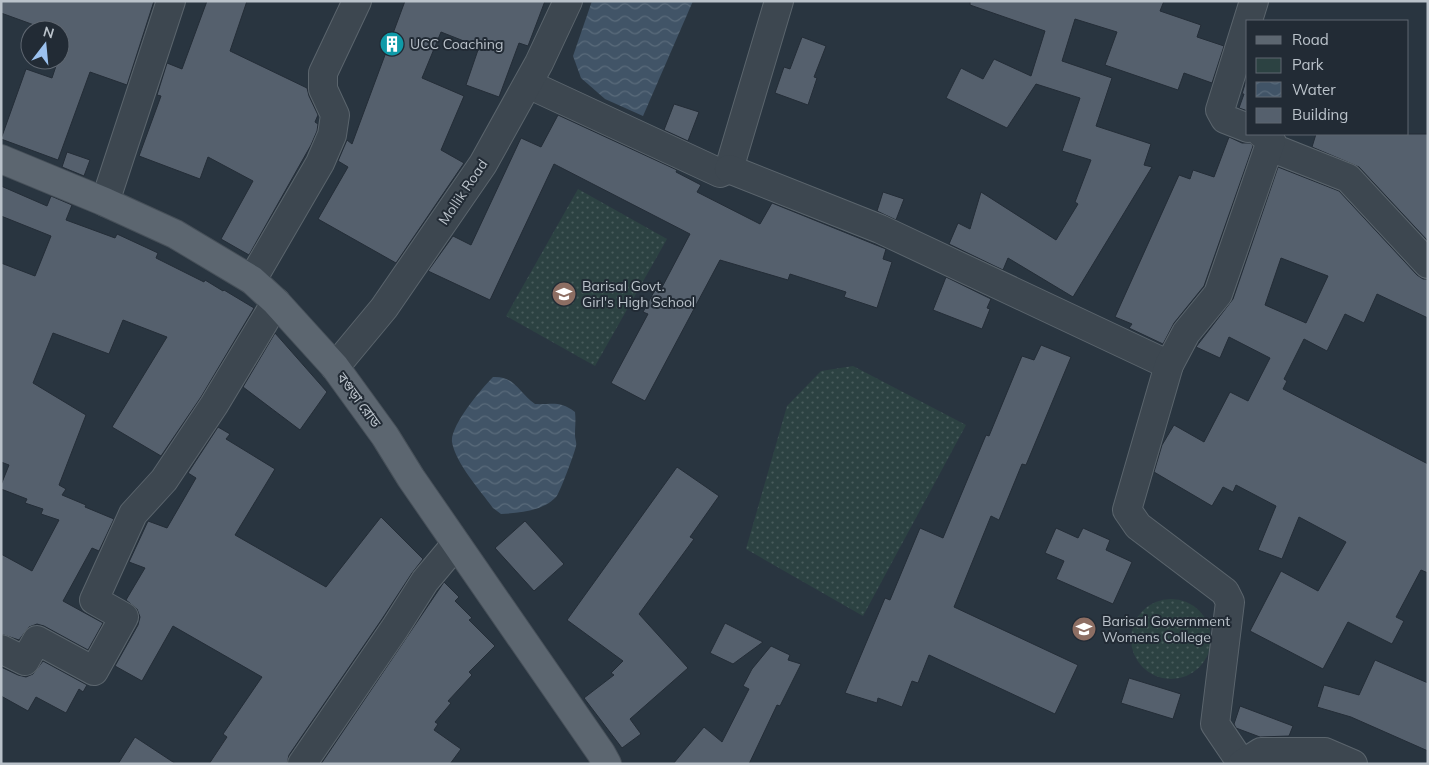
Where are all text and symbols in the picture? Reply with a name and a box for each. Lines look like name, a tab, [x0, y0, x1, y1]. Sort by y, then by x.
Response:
north arrow	[20, 20, 70, 70]
legend	[1246, 20, 1409, 135]
text: N	[41, 22, 56, 43]
text: Road	[1292, 30, 1329, 49]
building icon: UCC Coaching	[379, 31, 405, 57]
place label: UCC Coaching	[410, 35, 503, 53]
text: Park	[1292, 55, 1324, 74]
text: Water	[1292, 80, 1336, 99]
text: Building	[1292, 105, 1348, 124]
street label: Mollik Road	[435, 156, 491, 228]
place label: Barisal Govt. Girl's High School	[582, 277, 695, 311]
school or university icon: Barisal Govt. Girl's High School	[551, 281, 577, 307]
street label: বগুড়া রোড	[332, 368, 386, 432]
place label: Barisal Government Womens College	[1102, 612, 1230, 646]
school or university icon: Barisal Government Womens College	[1071, 616, 1097, 642]

